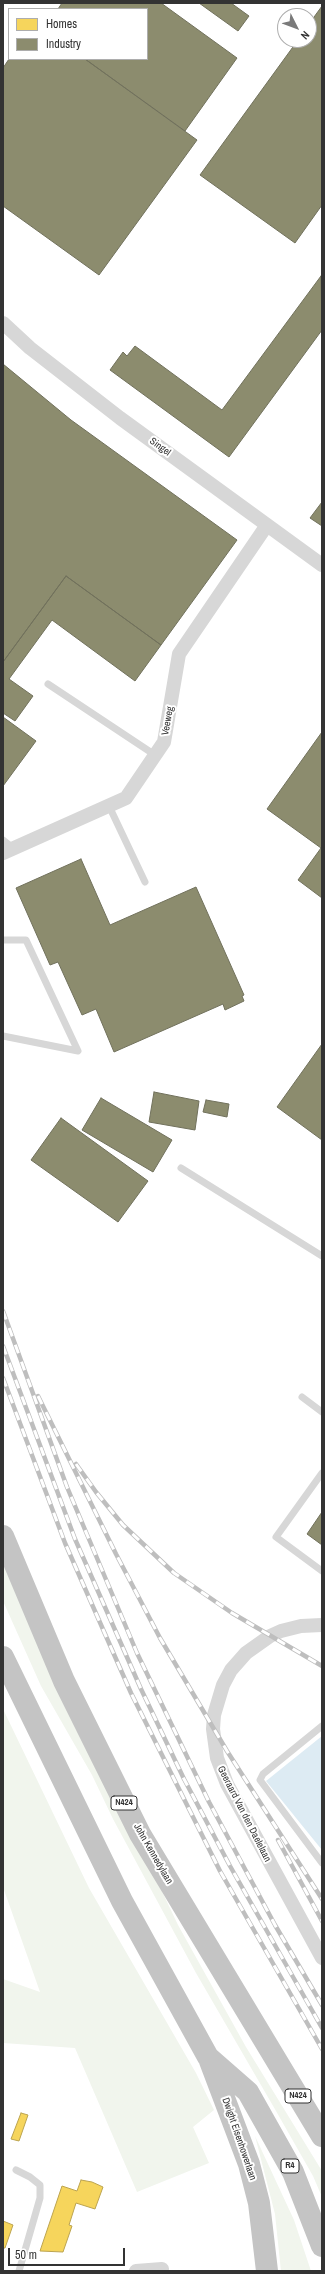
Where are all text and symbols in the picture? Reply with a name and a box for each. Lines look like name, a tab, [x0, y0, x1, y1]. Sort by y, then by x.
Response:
legend	[8, 8, 148, 60]
north arrow	[277, 8, 317, 48]
text: Homes	[46, 16, 77, 32]
text: N	[298, 28, 313, 42]
text: Industry	[46, 36, 81, 52]
street label: Singel	[147, 435, 173, 459]
street label: Veeweg	[160, 706, 176, 736]
street label: Geeraard Van den Daelelaan	[215, 1764, 273, 1864]
road number: N424	[111, 1796, 137, 1810]
street label: John Kennedylaan	[131, 1822, 175, 1886]
road number: N424	[285, 2089, 311, 2103]
street label: Dwight Eisenhowerlaan	[219, 2096, 259, 2182]
road number: R4	[281, 2159, 299, 2173]
scale bar	[10, 2240, 127, 2266]
text: 50 m	[15, 2247, 37, 2263]

